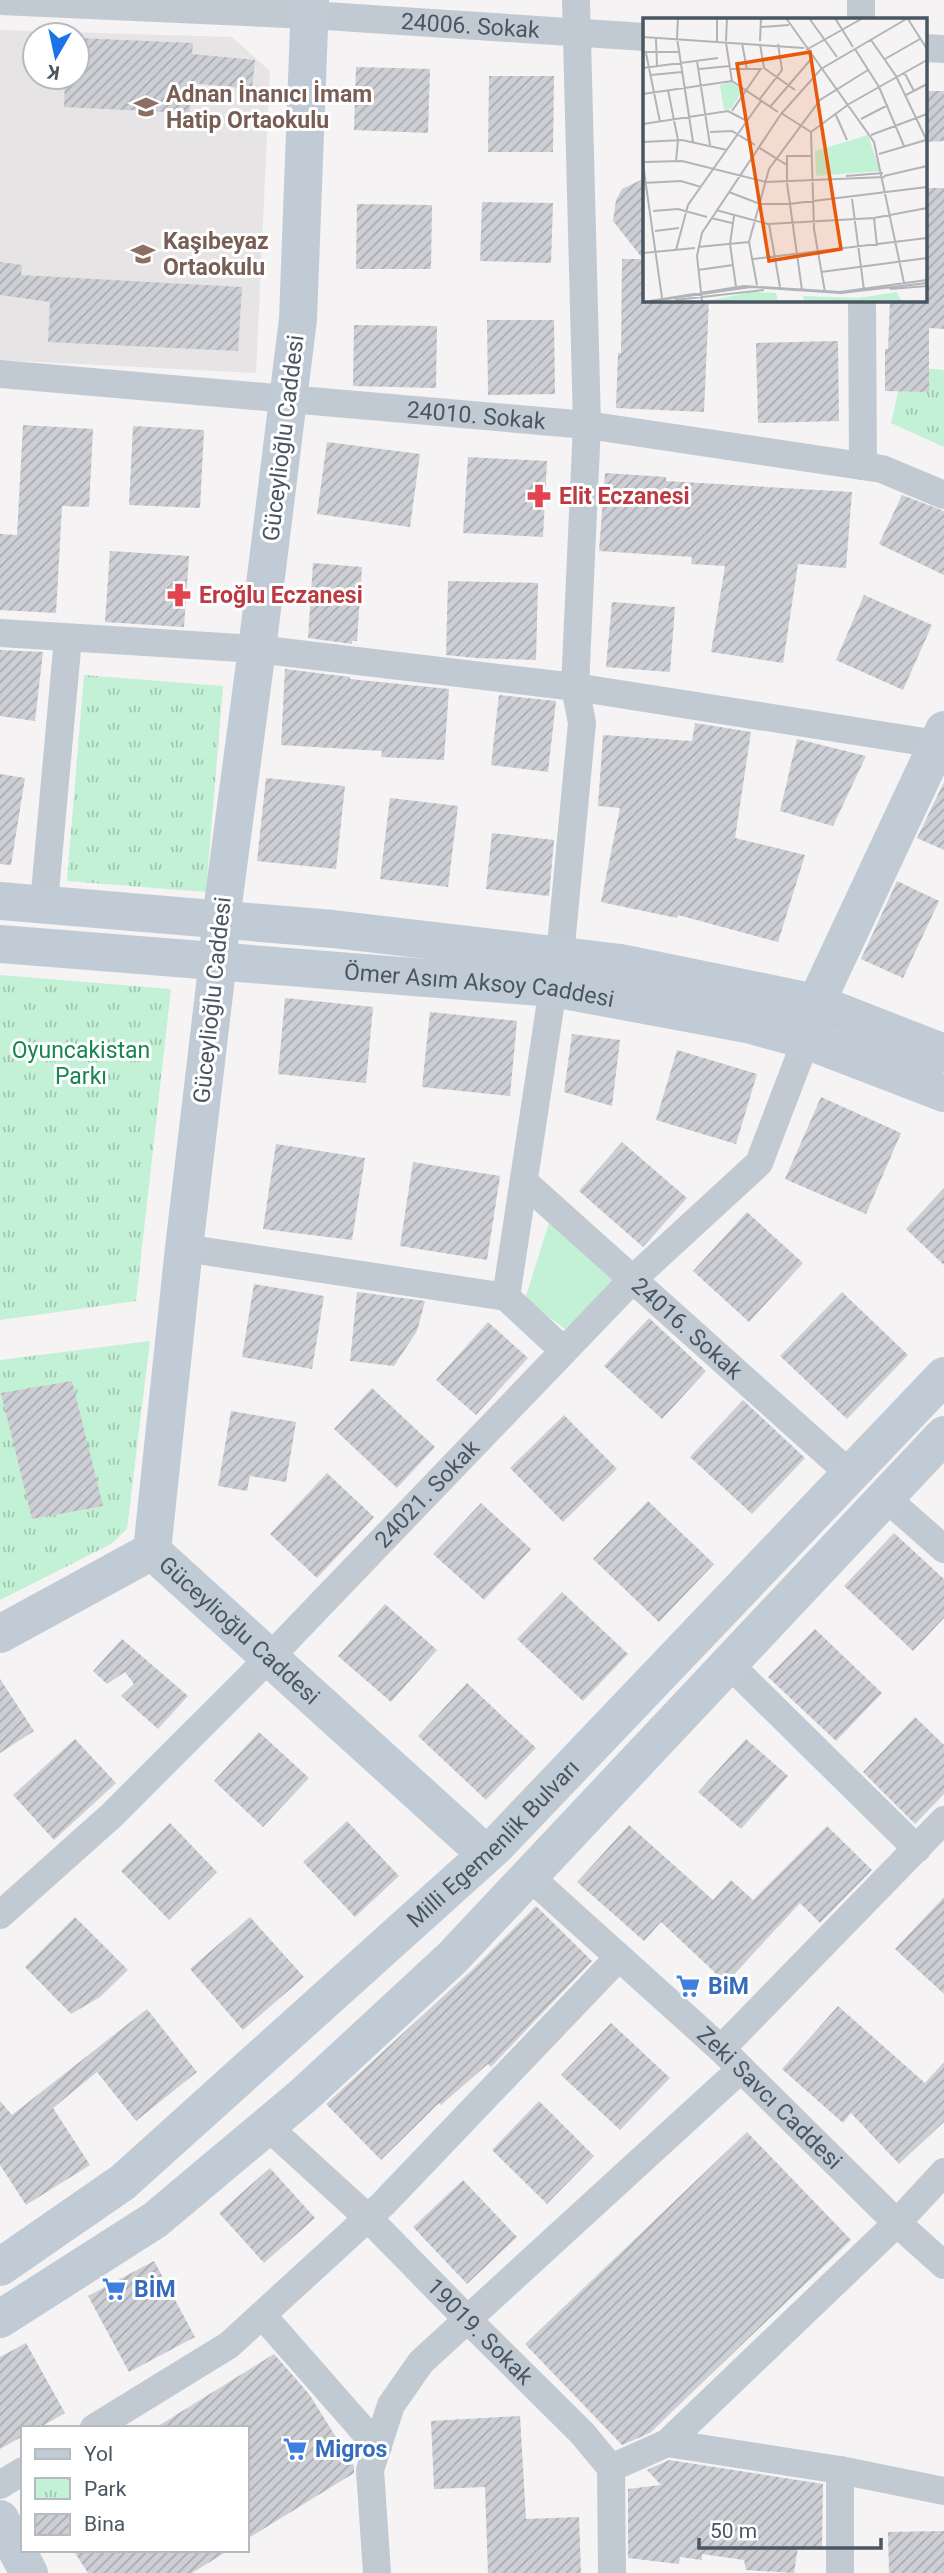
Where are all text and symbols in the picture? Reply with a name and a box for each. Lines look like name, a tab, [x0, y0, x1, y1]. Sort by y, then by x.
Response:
street label: 24006. Sokak	[400, 8, 541, 44]
inset map	[643, 18, 926, 301]
north arrow	[21, 21, 91, 91]
text: K	[45, 60, 61, 85]
place label: Adnan İnanıcı İmam Hatip Ortaokulu	[166, 80, 372, 134]
school or university icon: Adnan İnanıcı İmam Hatip Ortaokulu	[132, 93, 160, 121]
place label: Kaşıbeyaz Ortaokulu	[163, 228, 269, 281]
school or university icon: Kaşıbeyaz Ortaokulu	[129, 240, 157, 268]
street label: Güceylioğlu Caddesi	[257, 333, 310, 543]
street label: 24010. Sokak	[406, 396, 547, 435]
pharmacy icon: Elit Eczanesi	[525, 482, 553, 510]
place label: Elit Eczanesi	[559, 483, 690, 510]
pharmacy icon: Eroğlu Eczanesi	[165, 581, 193, 609]
place label: Eroğlu Eczanesi	[199, 582, 363, 609]
street label: Güceylioğlu Caddesi	[188, 895, 237, 1105]
street label: Ömer Asım Aksoy Caddesi	[343, 957, 616, 1013]
park label: Oyuncakistan Parkı	[12, 1037, 150, 1090]
street label: 24016. Sokak	[626, 1272, 748, 1385]
street label: 24021. Sokak	[369, 1434, 485, 1554]
street label: Güceylioğlu Caddesi	[153, 1551, 325, 1710]
street label: Milli Egemenlik Bulvarı	[402, 1754, 585, 1934]
supermarket icon: BiM	[674, 1972, 702, 2000]
place label: BiM	[708, 1973, 749, 2000]
street label: Zeki Savcı Caddesi	[691, 2021, 848, 2175]
street label: 19019. Sokak	[421, 2273, 539, 2391]
supermarket icon: BİM	[100, 2275, 128, 2303]
place label: BİM	[134, 2275, 176, 2303]
legend	[21, 2426, 248, 2552]
supermarket icon: Migros	[281, 2435, 309, 2463]
place label: Migros	[315, 2436, 387, 2463]
text: Yol	[84, 2442, 113, 2466]
text: Park	[84, 2477, 127, 2501]
scale bar	[699, 2506, 881, 2550]
text: Bina	[84, 2512, 125, 2536]
text: 50 m	[710, 2519, 757, 2543]

